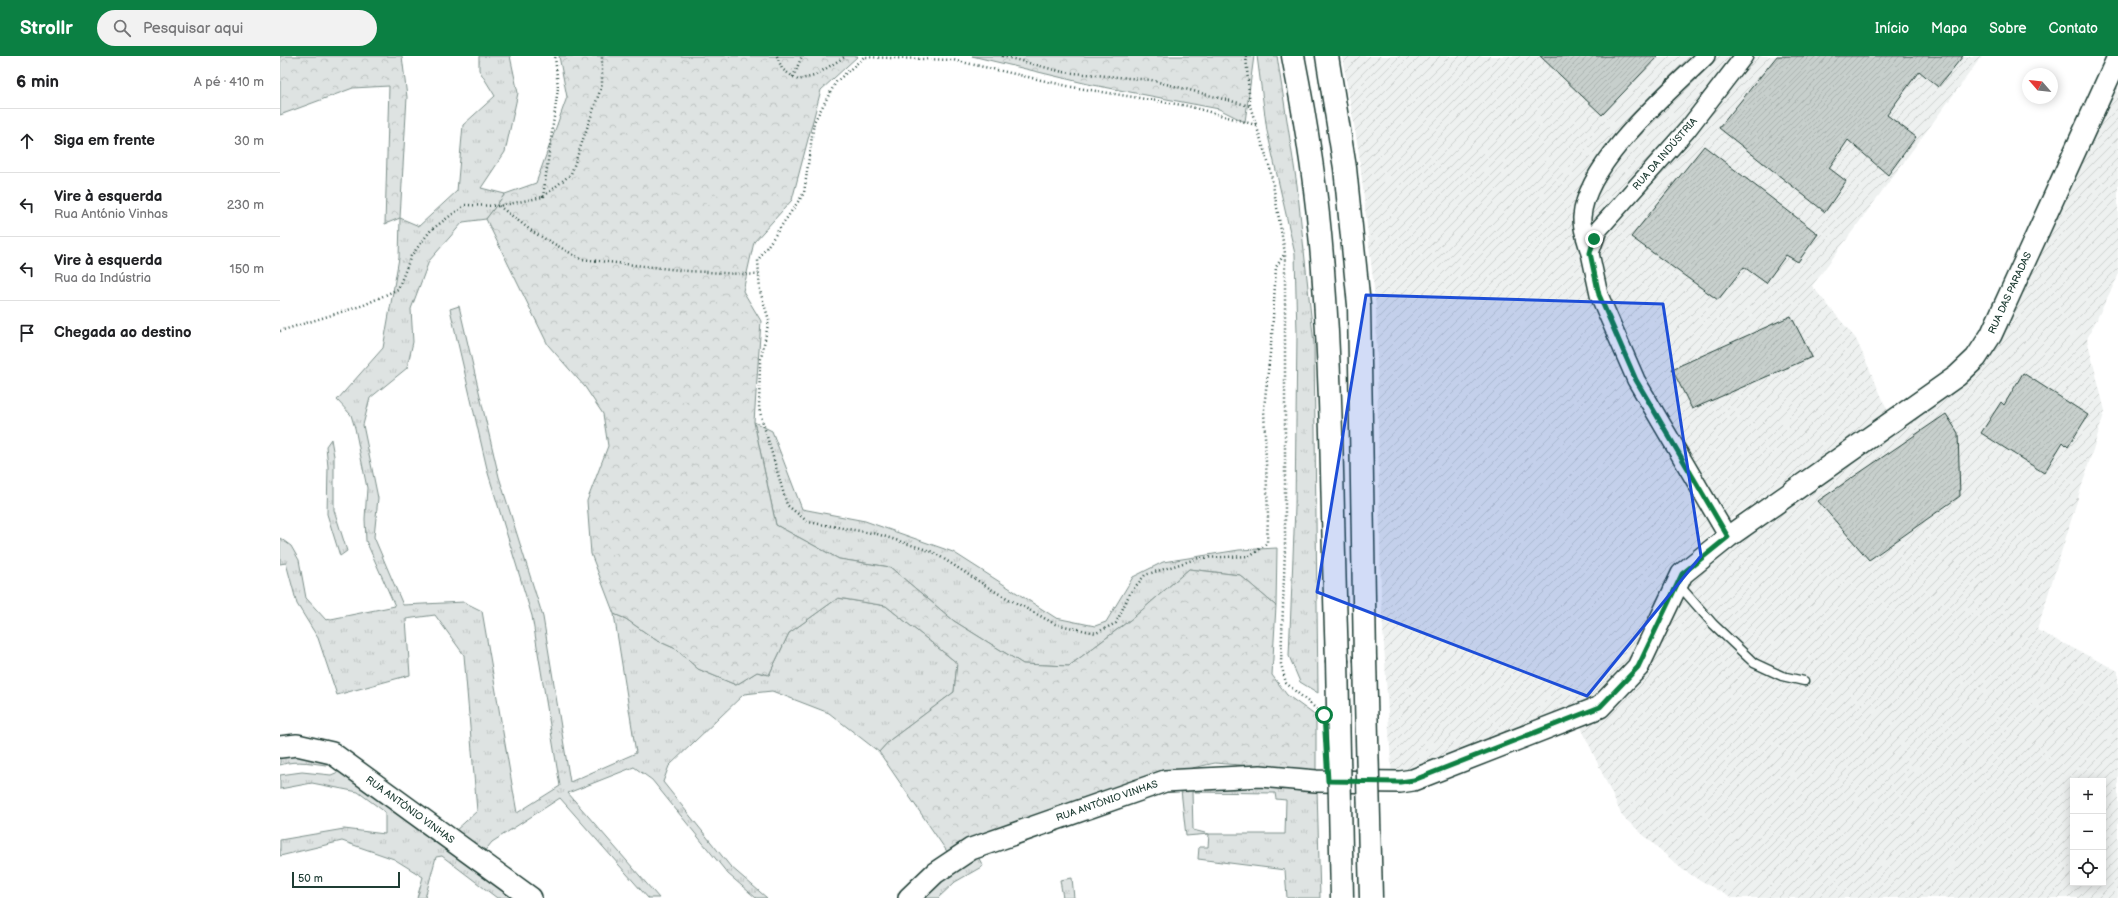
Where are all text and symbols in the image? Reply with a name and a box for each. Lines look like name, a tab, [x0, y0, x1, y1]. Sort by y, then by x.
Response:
search box	[97, 10, 377, 46]
text: Strollr	[20, 17, 73, 40]
icon: search	[111, 17, 133, 39]
text: Pesquisar aqui	[143, 19, 243, 38]
text: Início	[1875, 20, 1909, 37]
text: Mapa	[1931, 20, 1967, 37]
text: Sobre	[1989, 20, 2027, 37]
text: Contato	[2049, 20, 2098, 37]
north arrow	[2022, 68, 2058, 104]
text: 6 min	[16, 72, 59, 92]
text: A pé · 410 m	[194, 74, 264, 90]
street label: RUA DA INDÚSTRIA	[1630, 115, 1700, 193]
icon: ahead	[16, 130, 38, 152]
text: Siga em frente	[54, 131, 155, 150]
text: 30 m	[234, 133, 264, 149]
text: Vire à esquerda	[54, 187, 162, 206]
icon: left	[16, 194, 38, 216]
text: 230 m	[227, 197, 264, 213]
text: Rua António Vinhas	[54, 206, 168, 222]
route end	[1585, 230, 1603, 248]
street label: RUA DAS PARADAS	[1986, 250, 2034, 336]
text: Vire à esquerda	[54, 251, 162, 270]
icon: left	[16, 258, 38, 280]
text: 150 m	[230, 261, 264, 277]
text: Rua da Indústria	[54, 270, 151, 286]
icon: arrive	[16, 322, 38, 344]
text: Chegada ao destino	[54, 323, 192, 342]
route start	[1315, 706, 1333, 724]
street label: RUA ANTÓNIO VINHAS	[363, 774, 457, 846]
street label: RUA ANTÓNIO VINHAS	[1055, 778, 1159, 824]
map controls	[2070, 778, 2106, 886]
button: +	[2070, 778, 2106, 814]
button: −	[2070, 814, 2106, 850]
button: locate	[2070, 850, 2106, 886]
scale bar	[292, 870, 400, 889]
text: 50 m	[298, 872, 323, 885]

